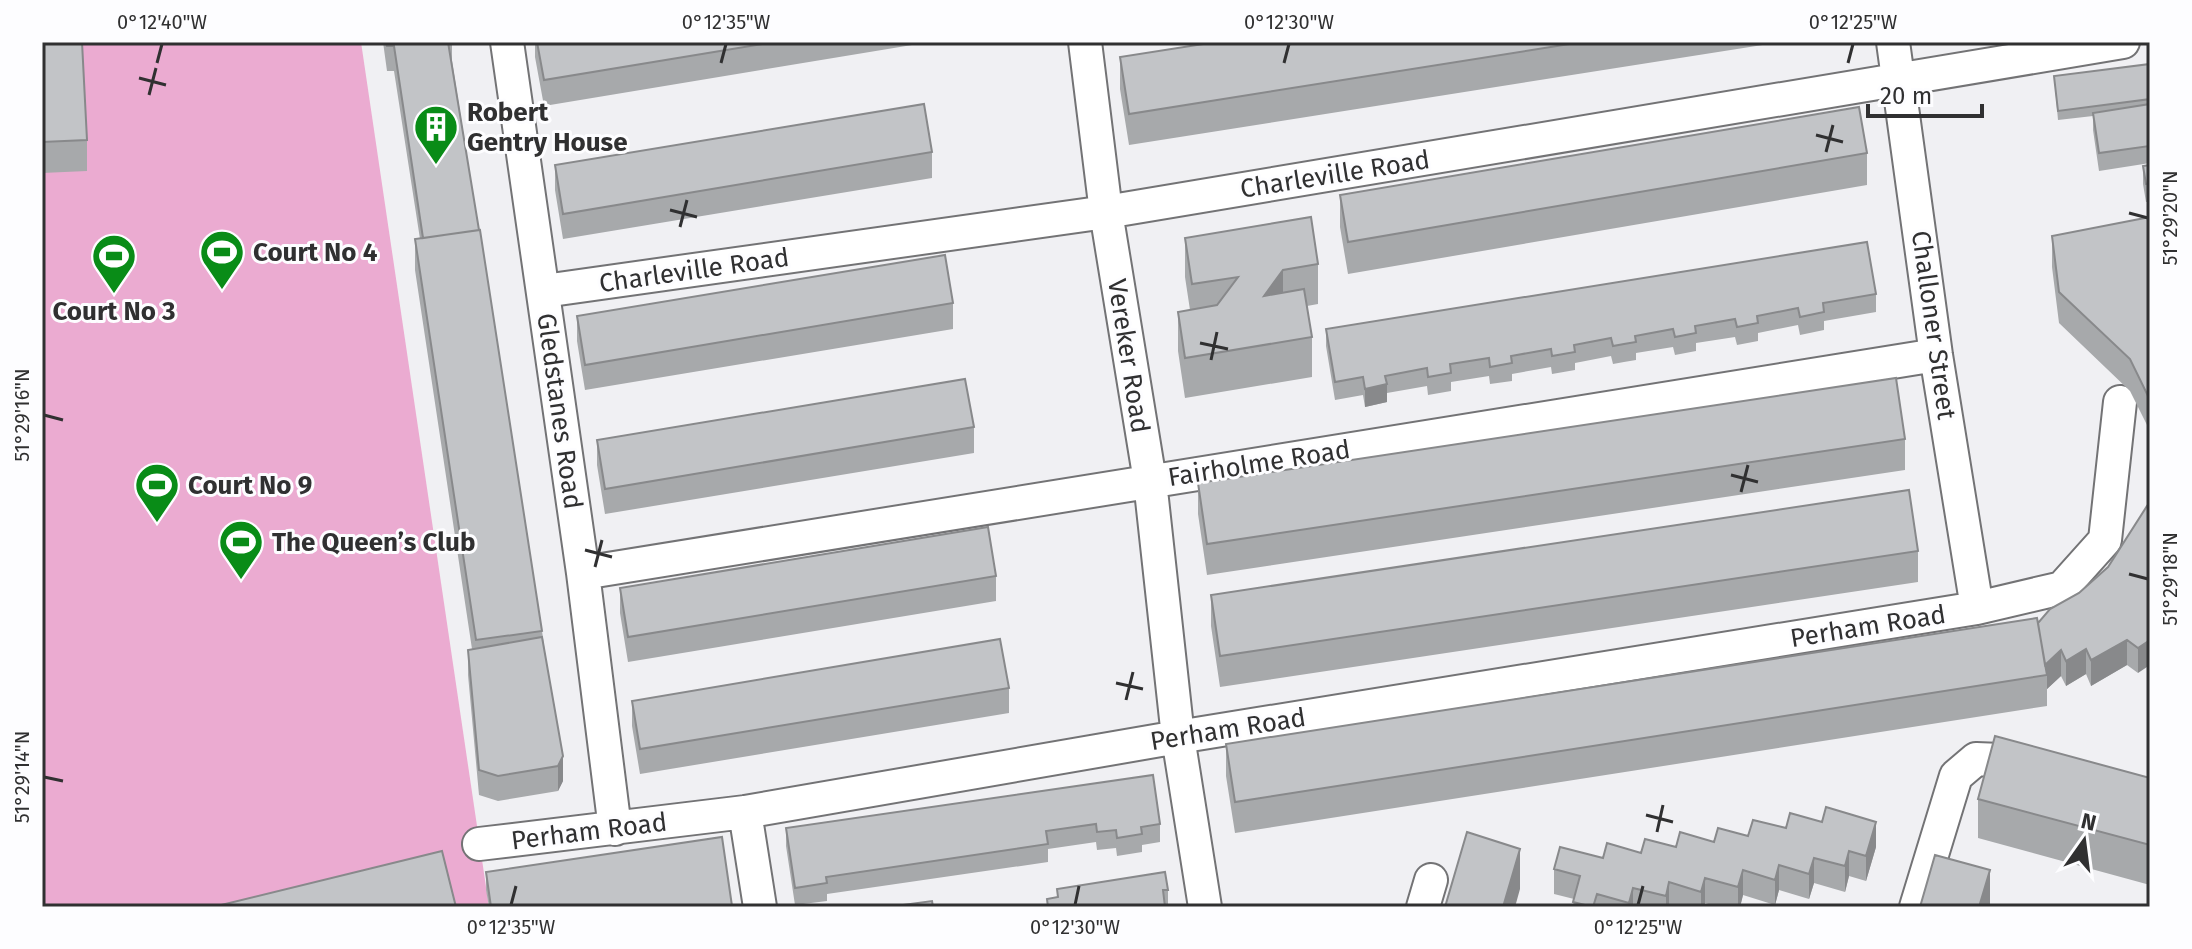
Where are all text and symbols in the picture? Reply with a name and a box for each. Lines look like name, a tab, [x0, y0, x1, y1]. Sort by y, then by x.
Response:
text: 0°12'40"W	[117, 10, 207, 34]
text: 0°12'35"W	[682, 10, 771, 34]
text: 0°12'30"W	[1244, 10, 1334, 34]
text: 0°12'25"W	[1809, 10, 1898, 34]
scale bar	[1868, 68, 1982, 118]
text: 20 m	[1880, 82, 1932, 110]
place label: Robert Gentry House	[467, 97, 628, 158]
building icon: Robert Gentry House	[412, 103, 460, 166]
street label: Charleville Road	[1238, 144, 1432, 205]
text: 51°29'20"N	[2158, 170, 2182, 266]
sports icon: Court No 4	[198, 228, 246, 291]
street label: Challoner Street	[1905, 229, 1962, 422]
sports icon: Court No 3	[90, 232, 138, 295]
place label: Court No 4	[253, 237, 378, 268]
street label: Charleville Road	[597, 242, 791, 299]
street label: Vereker Road	[1101, 277, 1156, 435]
place label: Court No 3	[52, 296, 176, 327]
street label: Gledstanes Road	[530, 311, 589, 511]
text: 51°29'16"N	[10, 368, 34, 462]
street label: Fairholme Road	[1166, 434, 1352, 493]
sports icon: Court No 9	[133, 461, 181, 524]
place label: Court No 9	[188, 470, 312, 501]
sports icon: The Queen’s Club	[217, 518, 265, 581]
place label: The Queen’s Club	[272, 527, 475, 558]
text: 51°29'18"N	[2158, 532, 2182, 626]
street label: Perham Road	[1788, 599, 1948, 654]
street label: Perham Road	[1148, 702, 1308, 757]
text: 51°29'14"N	[10, 731, 34, 823]
north arrow	[2044, 801, 2124, 881]
street label: Perham Road	[509, 807, 669, 856]
text: N	[2078, 807, 2099, 837]
text: 0°12'35"W	[467, 915, 556, 939]
text: 0°12'30"W	[1030, 915, 1120, 939]
text: 0°12'25"W	[1594, 915, 1683, 939]

